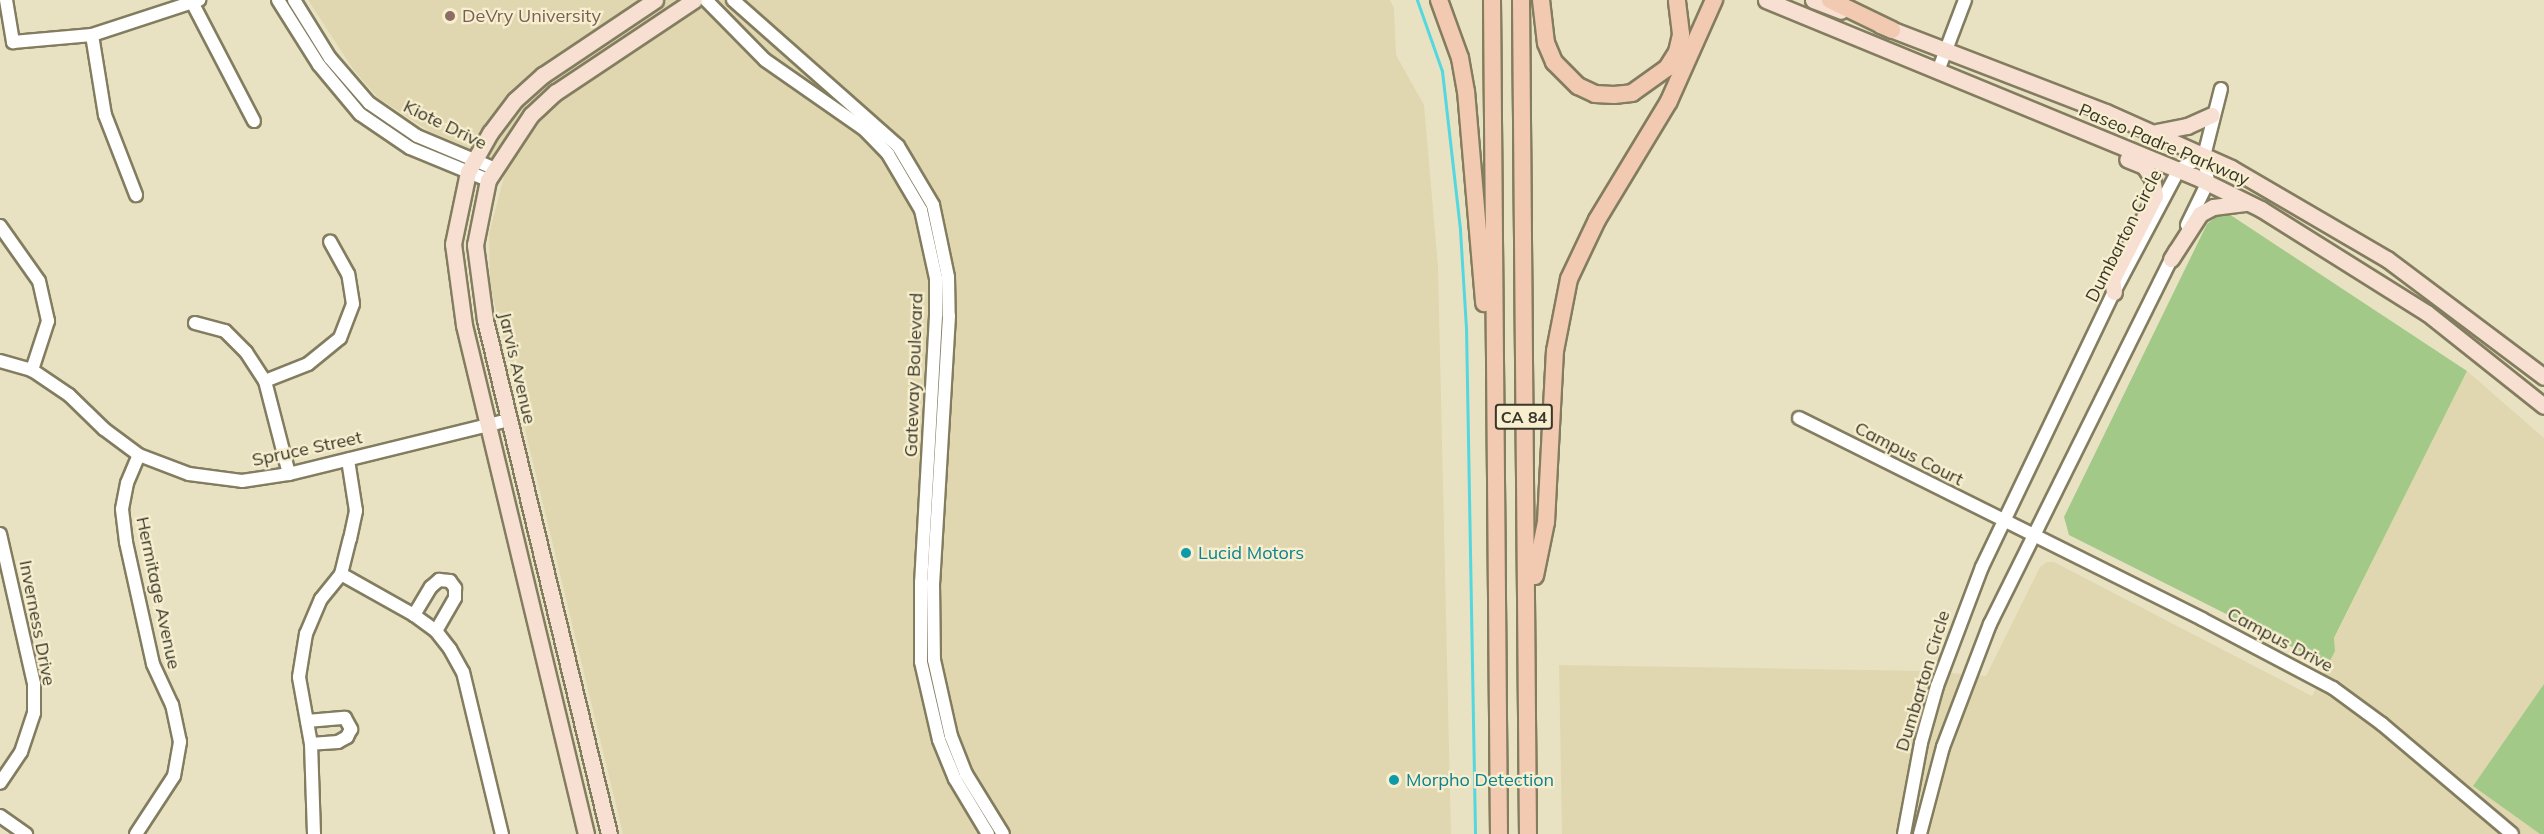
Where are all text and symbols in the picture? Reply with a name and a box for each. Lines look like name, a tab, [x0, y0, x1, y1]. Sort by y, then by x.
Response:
place label: DeVry University	[462, 5, 601, 27]
marker: DeVry University	[443, 9, 457, 23]
street label: Kiote Drive	[400, 96, 490, 154]
street label: Paseo Padre Parkway	[2076, 99, 2252, 191]
street label: Dumbarton Circle	[2081, 166, 2167, 306]
street label: Gateway Boulevard	[900, 292, 928, 458]
street label: Jarvis Avenue	[494, 310, 540, 426]
road number: CA 84	[1494, 404, 1554, 430]
street label: Campus Court	[1851, 417, 1967, 491]
street label: Spruce Street	[250, 427, 364, 471]
street label: Hermitage Avenue	[131, 515, 185, 671]
place label: Lucid Motors	[1198, 542, 1304, 564]
marker: Lucid Motors	[1179, 546, 1193, 560]
street label: Inverness Drive	[14, 558, 60, 688]
street label: Campus Drive	[2223, 603, 2337, 677]
street label: Dumbarton Circle	[1891, 608, 1955, 754]
place label: Morpho Detection	[1406, 769, 1554, 791]
marker: Morpho Detection	[1387, 773, 1401, 787]

